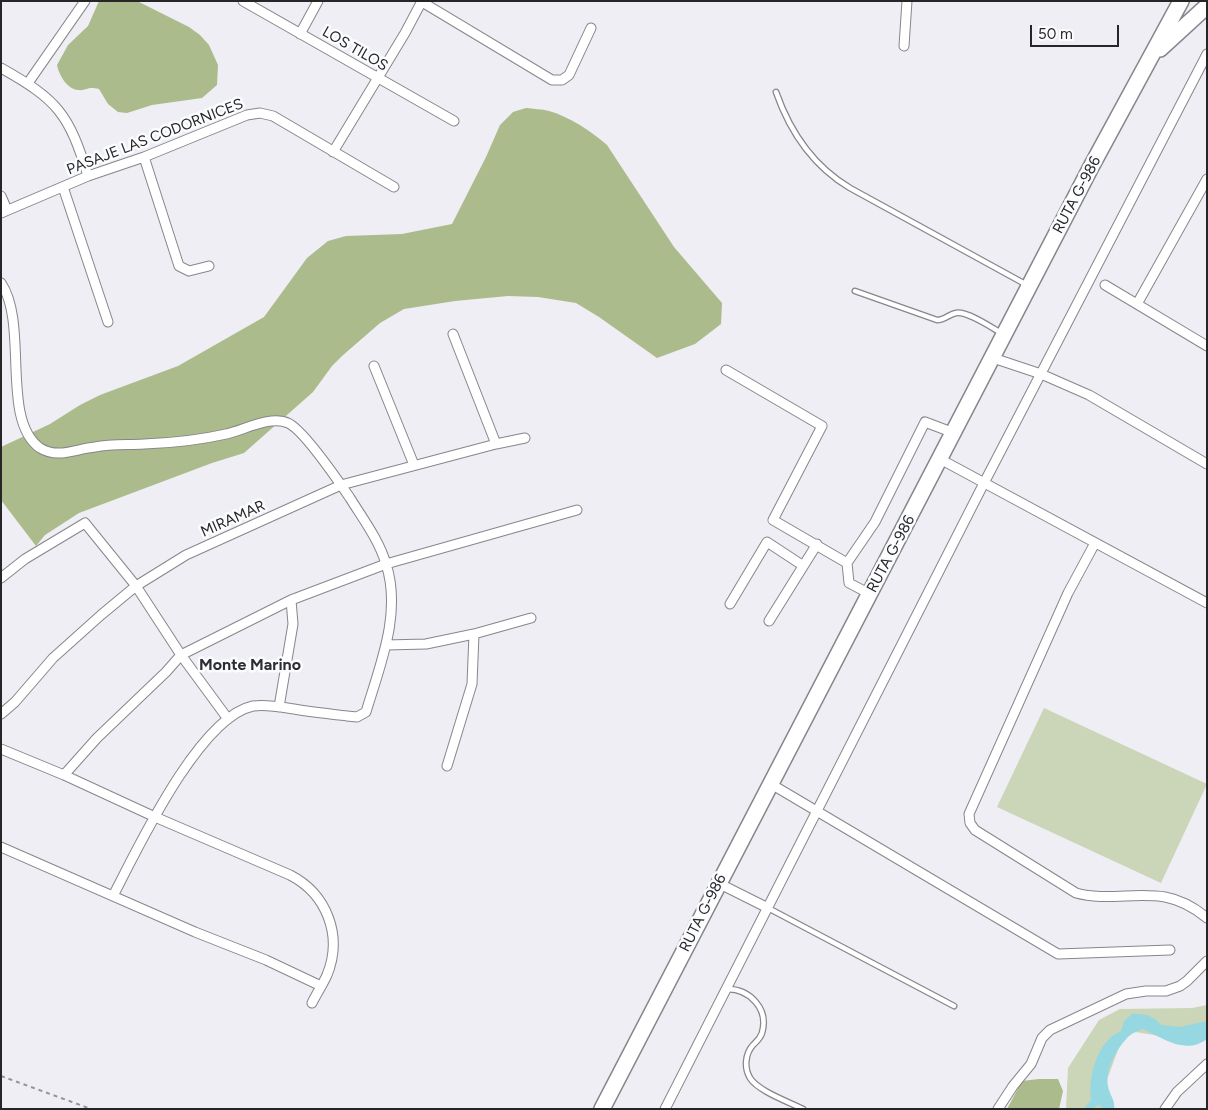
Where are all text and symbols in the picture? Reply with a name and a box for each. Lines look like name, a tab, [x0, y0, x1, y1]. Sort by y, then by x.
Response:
scale bar	[1033, 15, 1122, 47]
street label: LOS TILOS	[319, 23, 391, 75]
text: 50 m	[1038, 25, 1073, 43]
street label: PASAJE LAS CODORNICES	[64, 95, 246, 179]
street label: RUTA G-986	[1049, 153, 1105, 237]
street label: MIRAMAR	[198, 497, 268, 541]
street label: RUTA G-986	[863, 512, 919, 596]
district label: Monte Marino	[199, 655, 301, 675]
street label: RUTA G-986	[676, 871, 730, 955]

